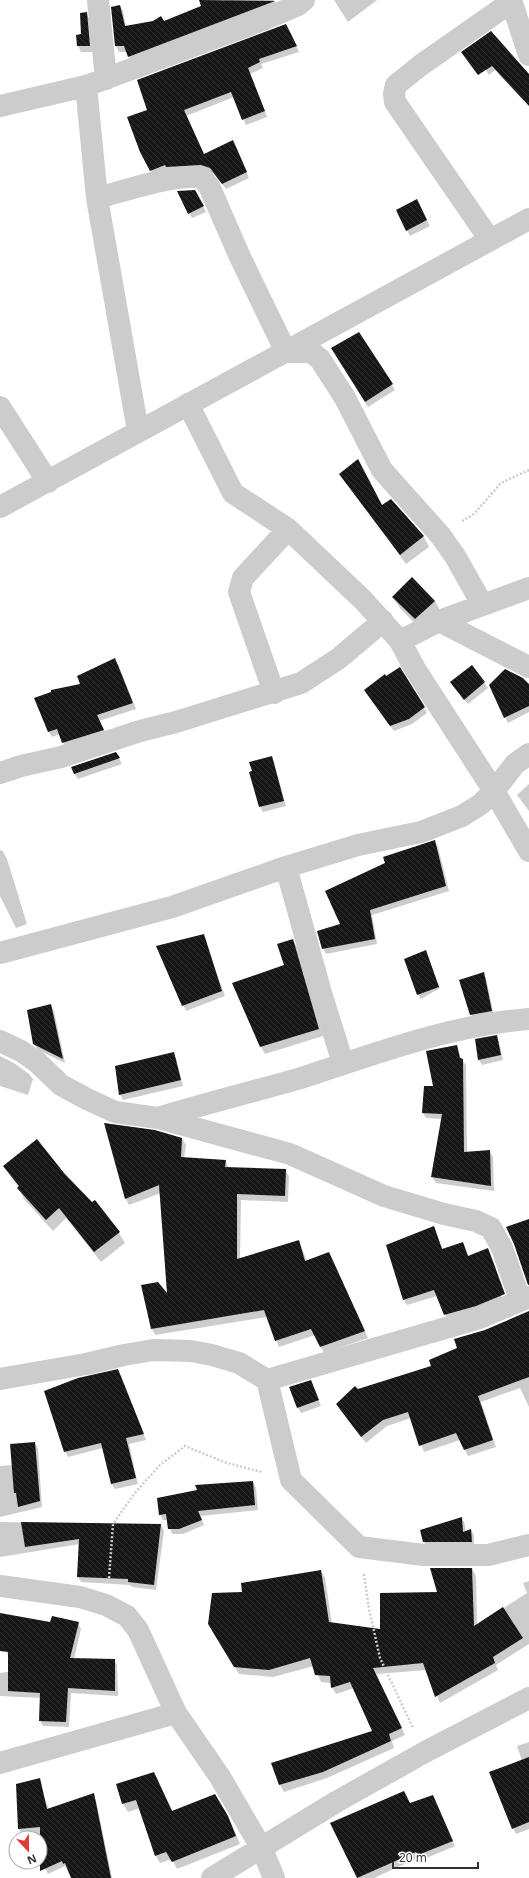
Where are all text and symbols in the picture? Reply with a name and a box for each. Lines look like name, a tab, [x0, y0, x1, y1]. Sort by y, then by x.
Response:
north arrow	[8, 1830, 48, 1870]
scale bar	[393, 1844, 478, 1870]
text: 20 m	[399, 1849, 427, 1866]
text: N	[25, 1851, 39, 1868]

